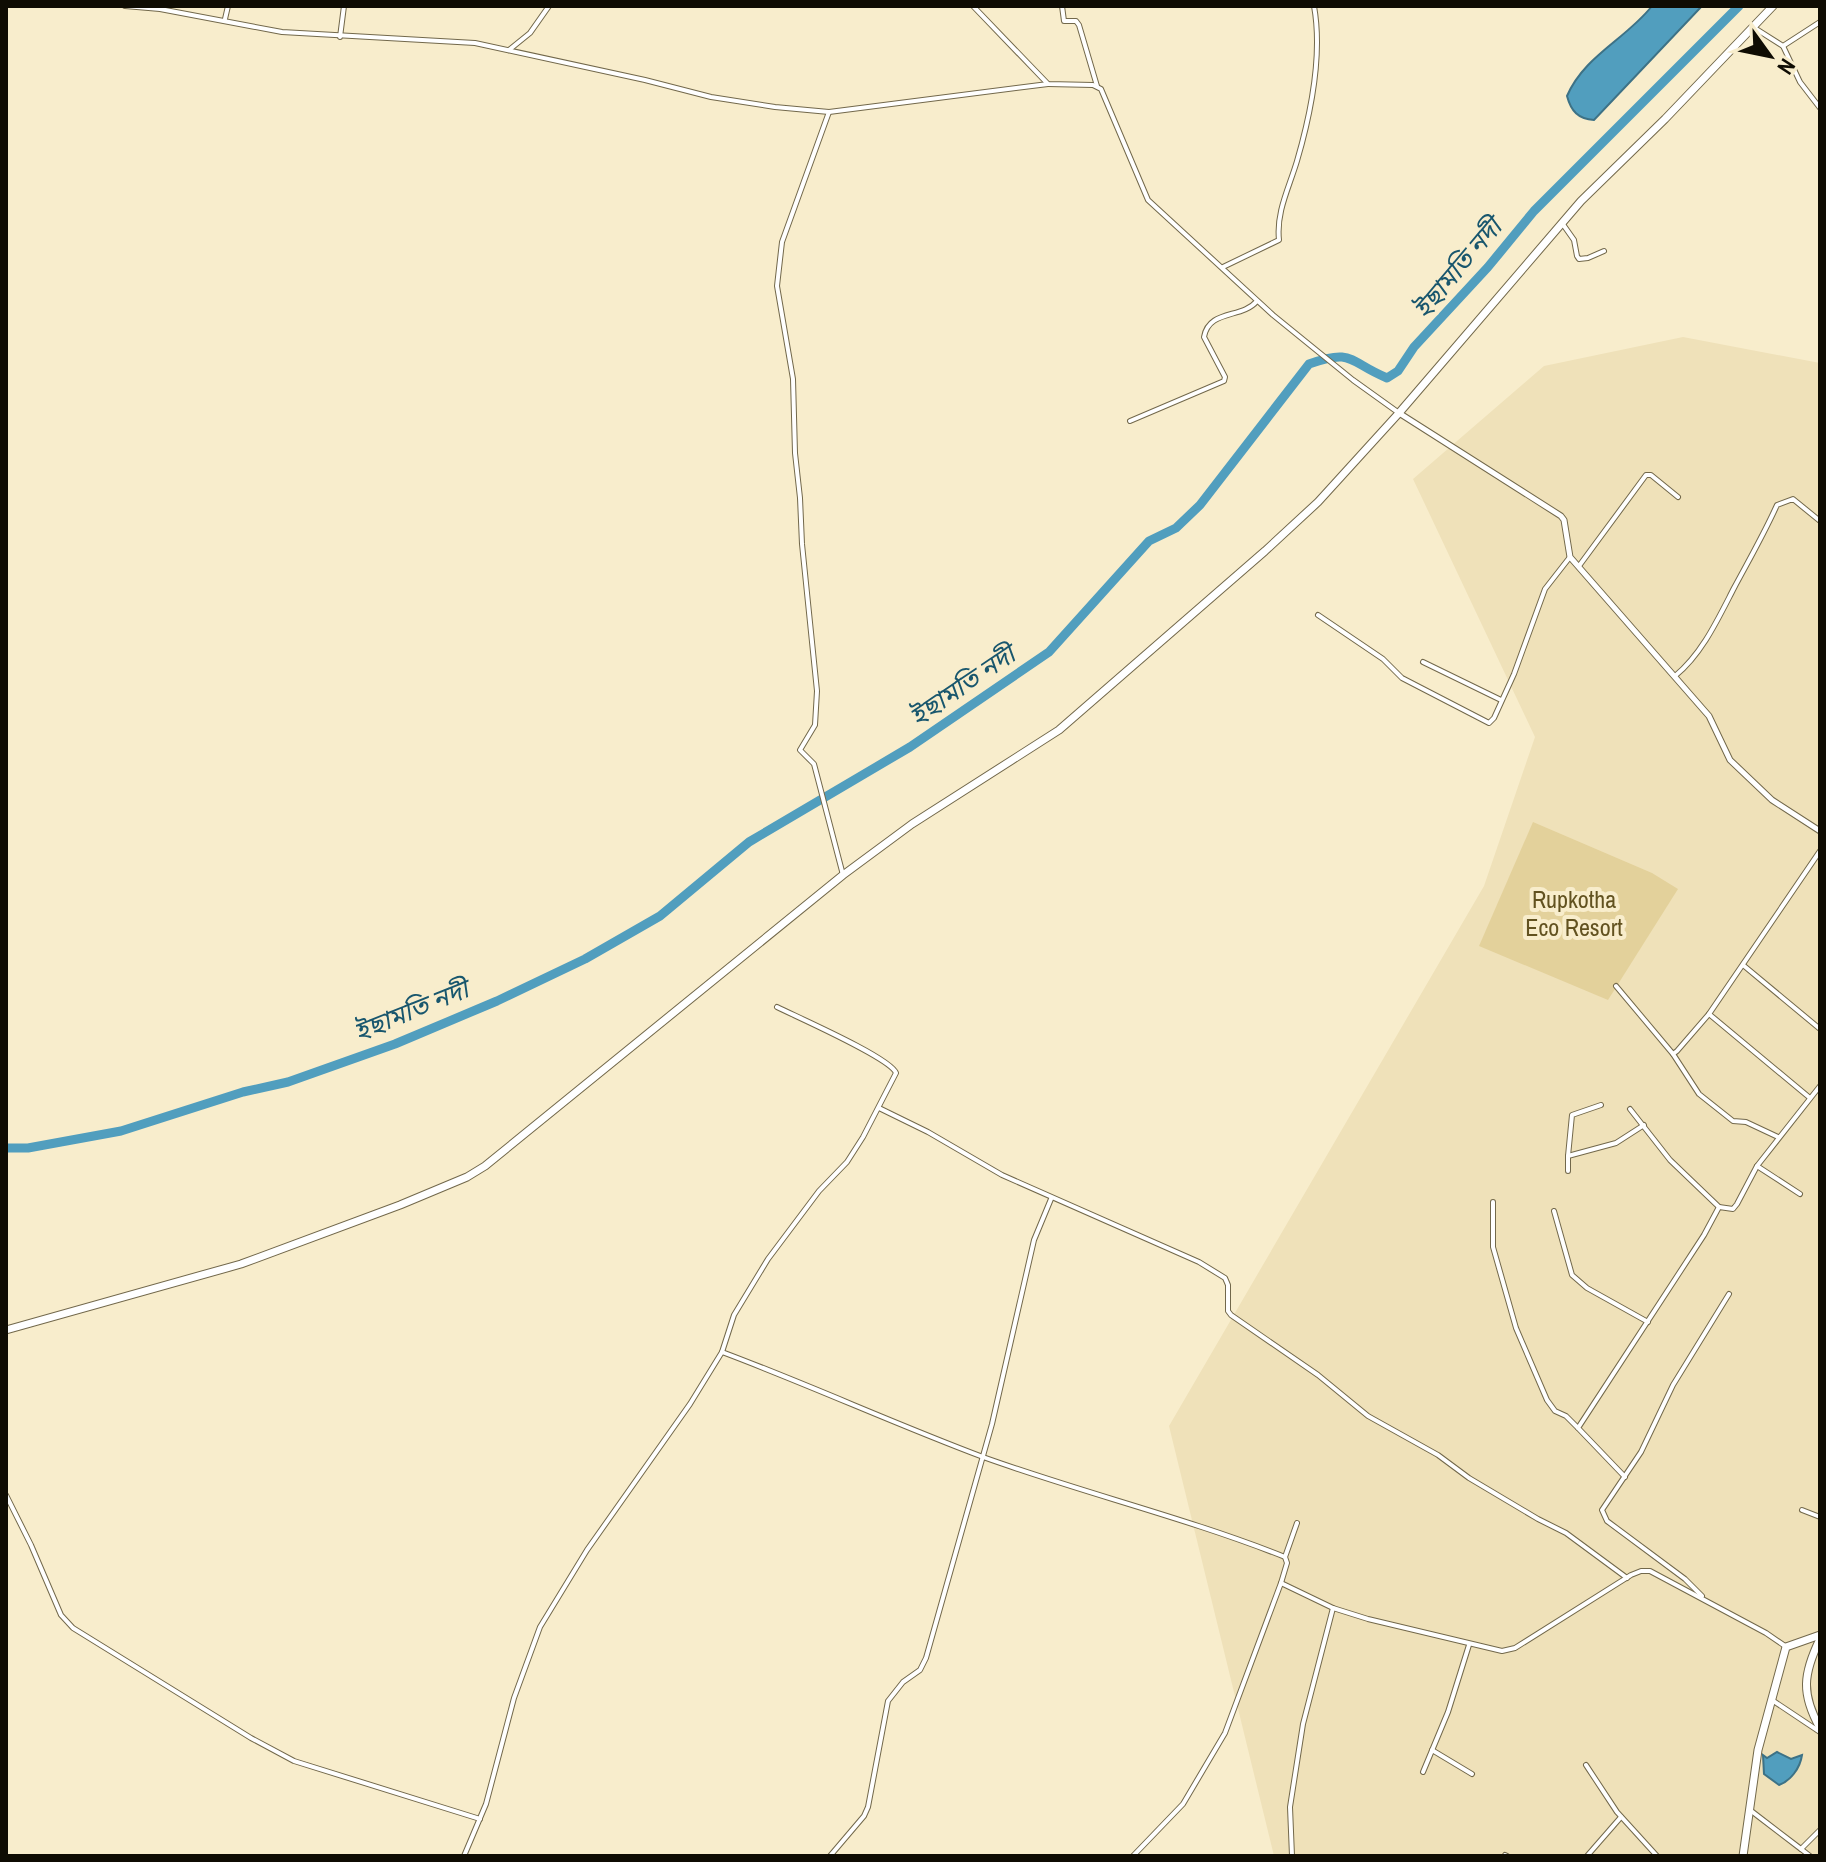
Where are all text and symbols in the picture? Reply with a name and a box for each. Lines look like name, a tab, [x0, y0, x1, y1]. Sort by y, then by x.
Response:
north arrow	[1730, 16, 1810, 96]
text: N	[1771, 53, 1803, 81]
water label: ইছামতি নদী	[1405, 207, 1512, 325]
water label: ইছামতি নদী	[902, 634, 1026, 733]
park label: Rupkotha Eco Resort	[1525, 883, 1623, 943]
water label: ইছামতি নদী	[348, 969, 478, 1049]

